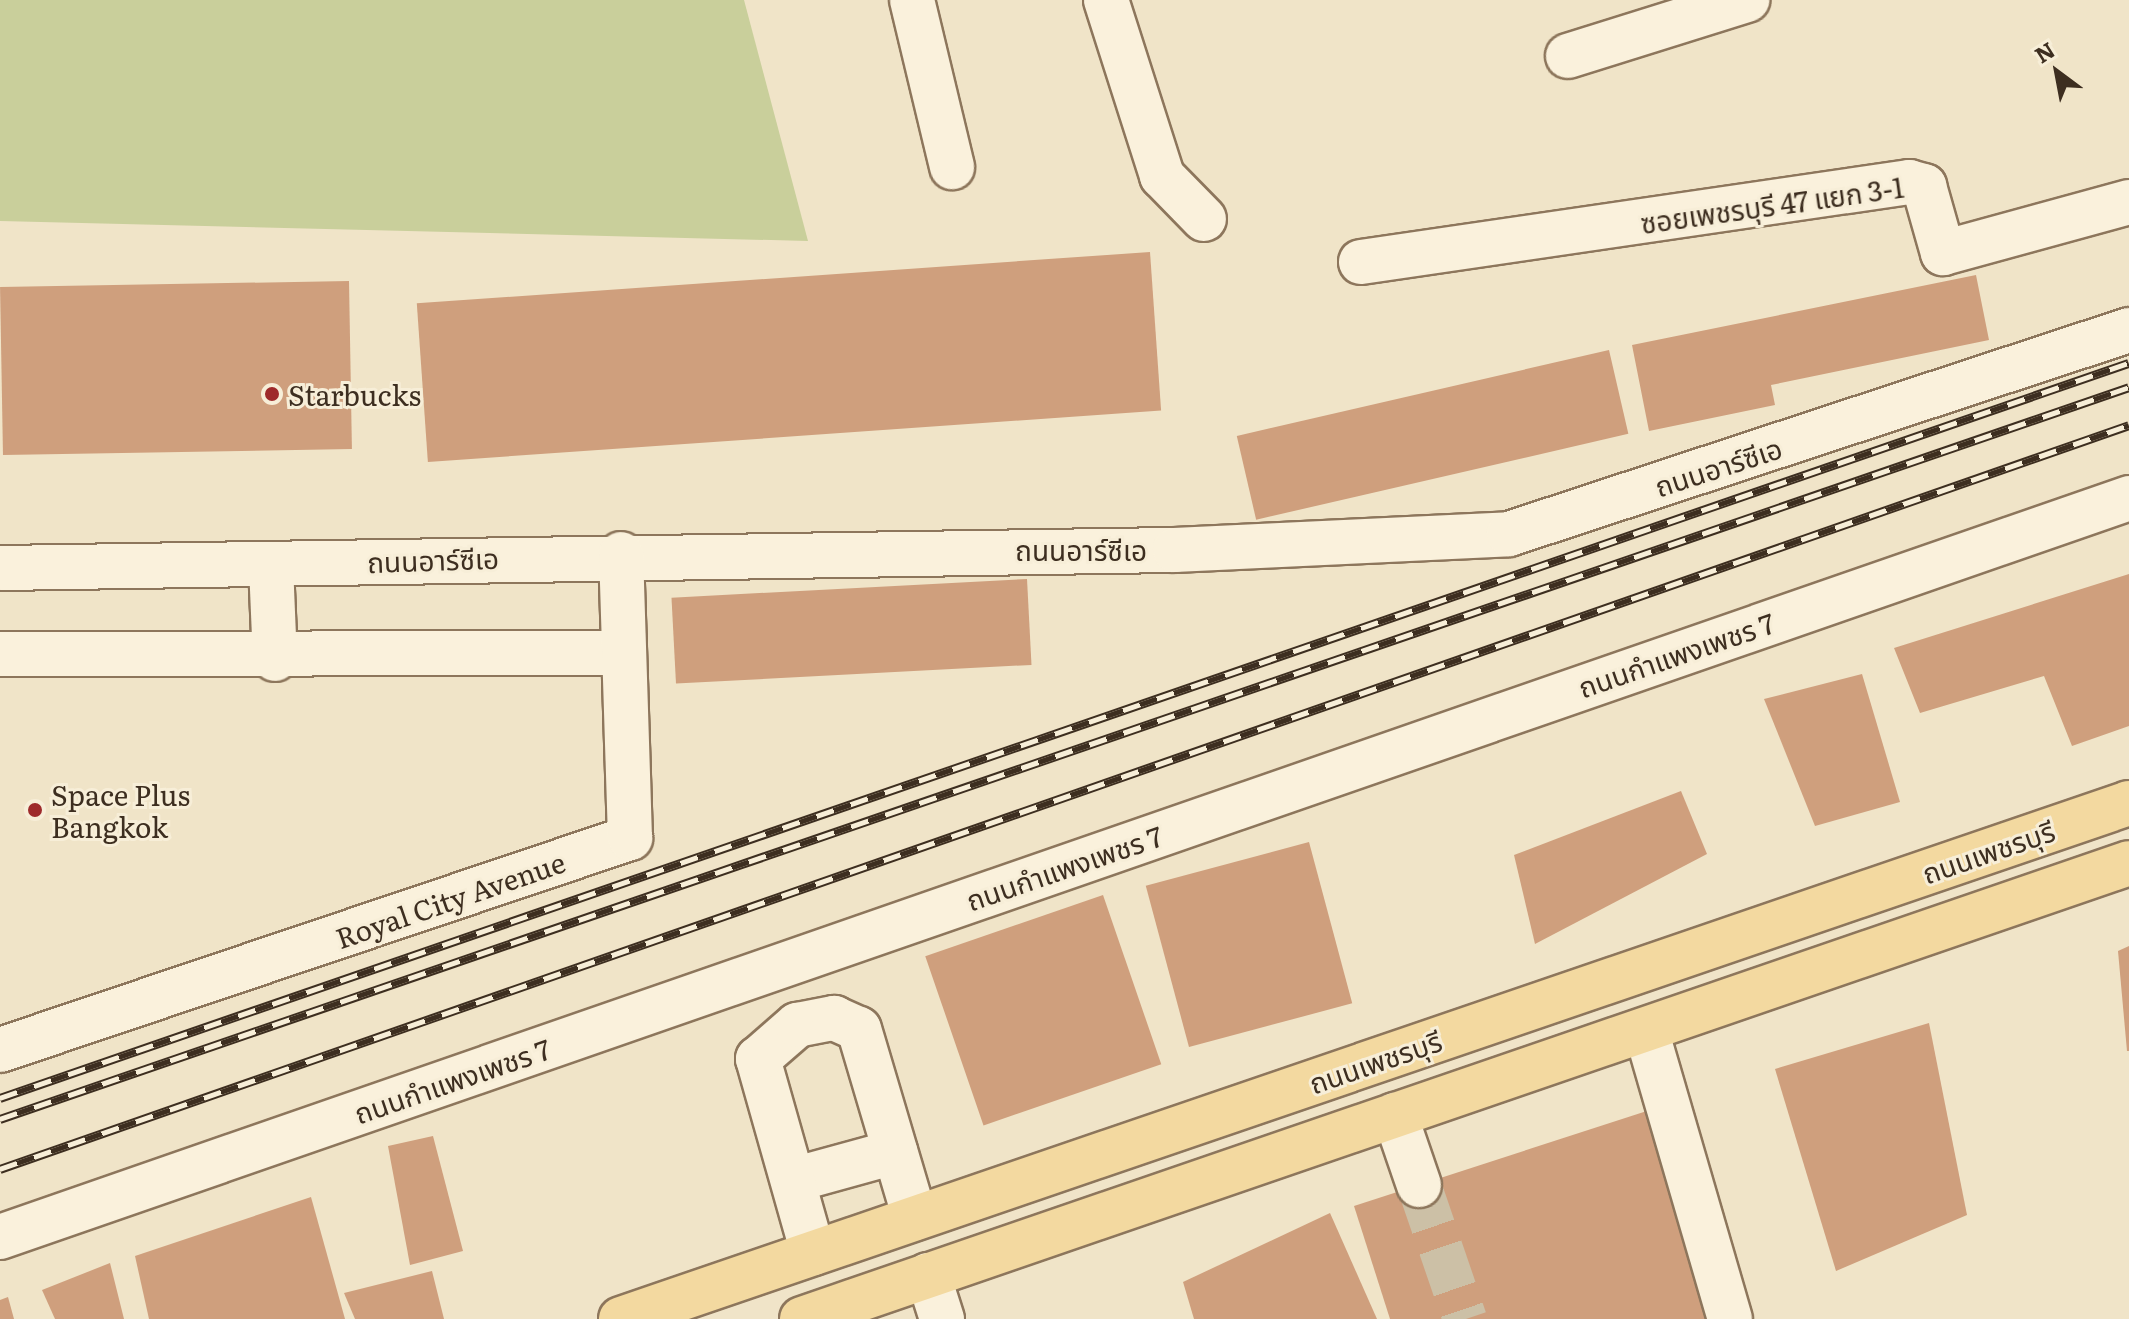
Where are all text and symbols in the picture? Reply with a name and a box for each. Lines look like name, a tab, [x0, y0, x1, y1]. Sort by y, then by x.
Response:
north arrow	[2017, 32, 2097, 112]
text: N	[2027, 32, 2061, 70]
street label: ซอยเพชรบุรี 47 แยก 3-1	[1638, 169, 1906, 239]
place label: Starbucks	[288, 377, 421, 411]
marker: Starbucks	[263, 385, 281, 403]
street label: ถนนอาร์ซีเอ	[1650, 430, 1786, 502]
street label: ถนนอาร์ซีเอ	[1015, 532, 1147, 566]
street label: ถนนอาร์ซีเอ	[366, 540, 500, 578]
street label: ถนนกำแพงเพชร 7	[1573, 605, 1779, 703]
place label: Space Plus Bangkok	[51, 777, 190, 843]
marker: Space Plus Bangkok	[26, 801, 44, 819]
street label: ถนนเพชรบุรี	[1917, 813, 2059, 889]
street label: ถนนกำแพงเพชร 7	[961, 818, 1167, 916]
street label: Royal City Avenue	[331, 844, 569, 954]
street label: ถนนเพชรบุรี	[1304, 1023, 1446, 1099]
street label: ถนนกำแพงเพชร 7	[349, 1031, 555, 1129]

